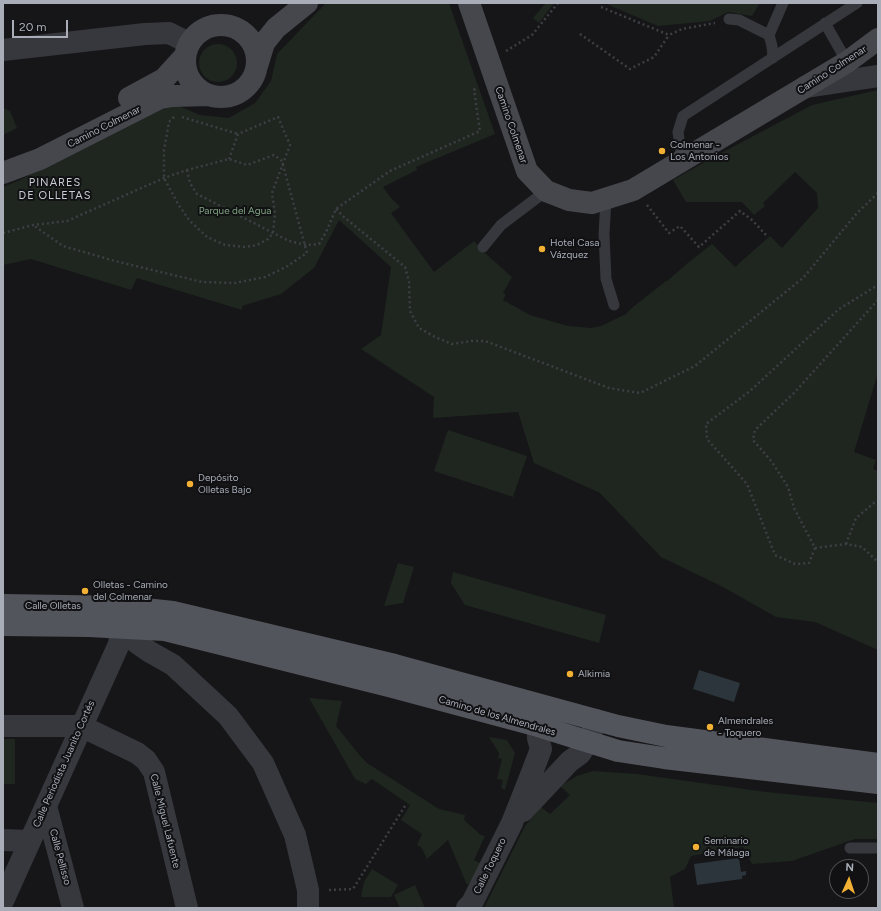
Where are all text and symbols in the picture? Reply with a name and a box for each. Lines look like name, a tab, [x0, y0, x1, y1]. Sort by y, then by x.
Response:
scale bar	[14, 12, 70, 38]
text: 20 m	[19, 20, 47, 34]
street label: Camino Colmenar	[795, 43, 869, 97]
street label: Camino Colmenar	[492, 85, 530, 165]
street label: Camino Colmenar	[66, 103, 142, 151]
place label: Colmenar - Los Antonios	[670, 139, 728, 162]
marker: Colmenar - Los Antonios	[657, 146, 667, 156]
district label: PINARES DE OLLETAS	[19, 176, 91, 202]
park label: Parque del Agua	[199, 205, 271, 217]
place label: Hotel Casa Vázquez	[550, 237, 599, 260]
marker: Hotel Casa Vázquez	[537, 244, 547, 254]
place label: Depósito Olletas Bajo	[198, 472, 251, 496]
marker: Depósito Olletas Bajo	[185, 479, 195, 489]
place label: Olletas - Camino del Colmenar	[93, 579, 168, 602]
marker: Olletas - Camino del Colmenar	[80, 586, 90, 596]
street label: Calle Olletas	[25, 600, 81, 612]
place label: Alkimia	[578, 668, 610, 680]
marker: Alkimia	[565, 669, 575, 679]
street label: Camino de los Almendrales	[437, 694, 557, 738]
street label: Calle Periodista Juanito Cortés	[31, 699, 97, 829]
place label: Almendrales - Toquero	[718, 715, 773, 738]
marker: Almendrales - Toquero	[705, 722, 715, 732]
street label: Calle Miguel Lafuente	[147, 773, 183, 869]
street label: Calle Pellisso	[47, 828, 73, 886]
place label: Seminario de Málaga	[704, 835, 750, 858]
street label: Calle Toquero	[471, 836, 509, 896]
marker: Seminario de Málaga	[691, 842, 701, 852]
north arrow	[829, 859, 869, 899]
text: N	[845, 861, 854, 874]

